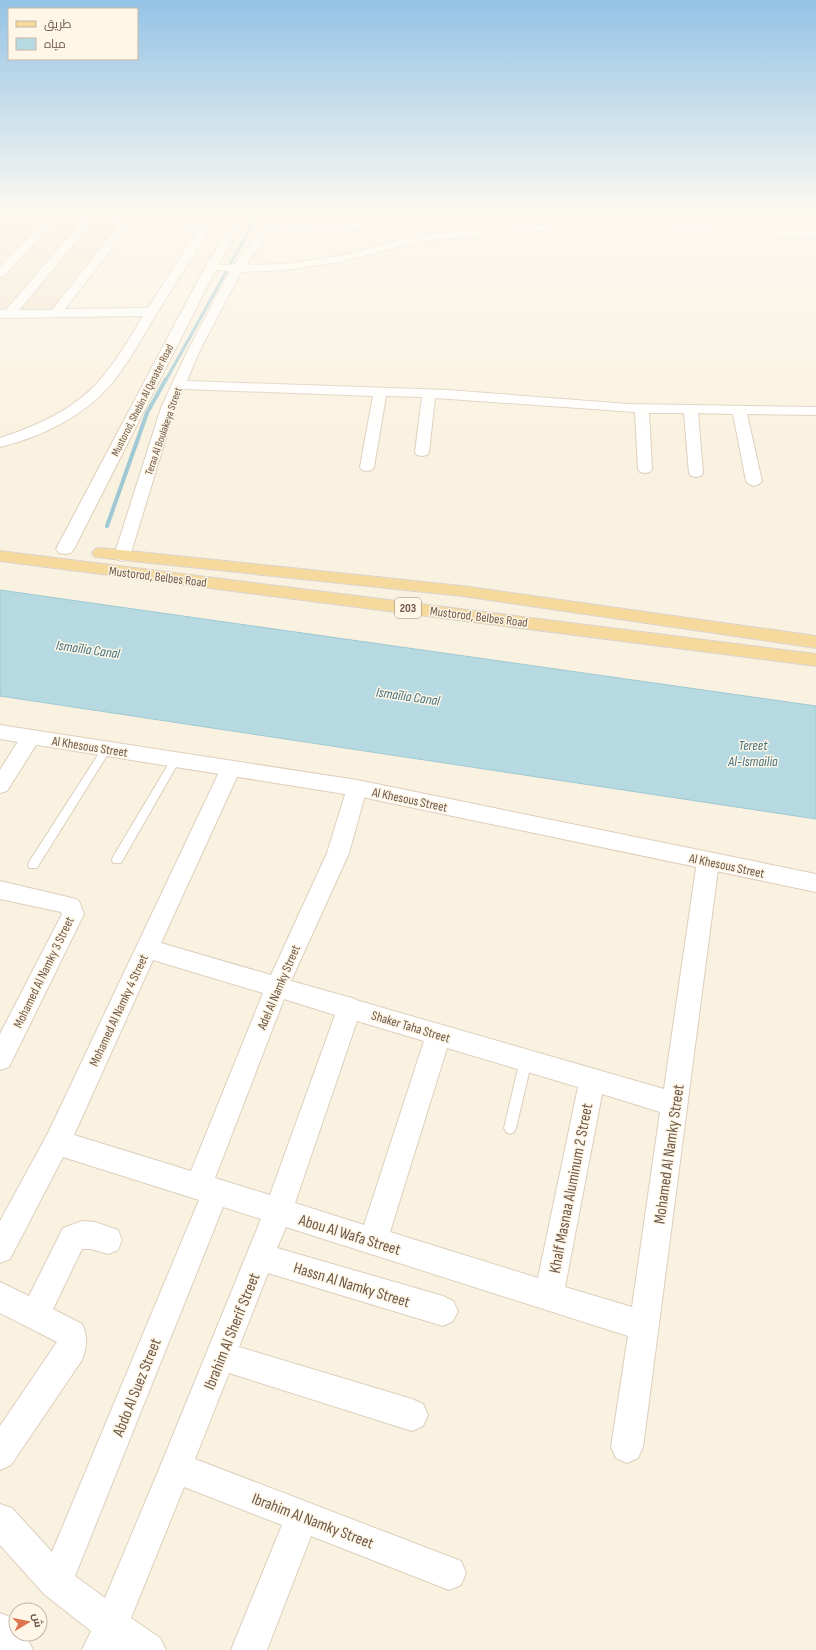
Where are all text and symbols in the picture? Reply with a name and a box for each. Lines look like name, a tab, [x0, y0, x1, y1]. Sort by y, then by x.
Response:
legend	[8, 8, 138, 60]
text: طريق	[44, 17, 72, 32]
text: مياه	[44, 37, 66, 52]
street label: Mustorod, Shebin Al Qanater Road	[109, 342, 177, 458]
street label: Teraa Al Boulakeya Street	[142, 385, 185, 477]
street label: Mustorod, Belbes Road	[108, 563, 208, 591]
road number: 203	[395, 598, 421, 618]
street label: Mustorod, Belbes Road	[429, 603, 529, 631]
water label: Ismaïlia Canal	[55, 637, 121, 662]
water label: Ismaïlia Canal	[375, 684, 441, 709]
street label: Al Khesous Street	[50, 733, 129, 761]
water label: Tereet Al-Ismailia	[727, 737, 778, 770]
street label: Al Khesous Street	[370, 784, 449, 816]
street label: Al Khesous Street	[687, 850, 766, 882]
street label: Mohamed Al Namky 3 Street	[10, 914, 78, 1031]
street label: Adel Al Namky Street	[254, 943, 304, 1033]
street label: Mohamed Al Namky 4 Street	[86, 952, 152, 1069]
street label: Shaker Taha Street	[369, 1007, 452, 1047]
street label: Mohamed Al Namky Street	[650, 1083, 689, 1225]
street label: Khalf Masnaa Aluminum 2 Street	[546, 1102, 597, 1275]
street label: Abou Al Wafa Street	[296, 1211, 403, 1260]
street label: Hassn Al Namky Street	[291, 1259, 412, 1312]
street label: Ibrahim Al Sherif Street	[200, 1270, 265, 1393]
street label: Abdo Al Suez Street	[109, 1336, 166, 1440]
street label: Ibrahim Al Namky Street	[249, 1489, 376, 1553]
north arrow	[8, 1602, 48, 1642]
text: ش	[30, 1612, 45, 1628]

